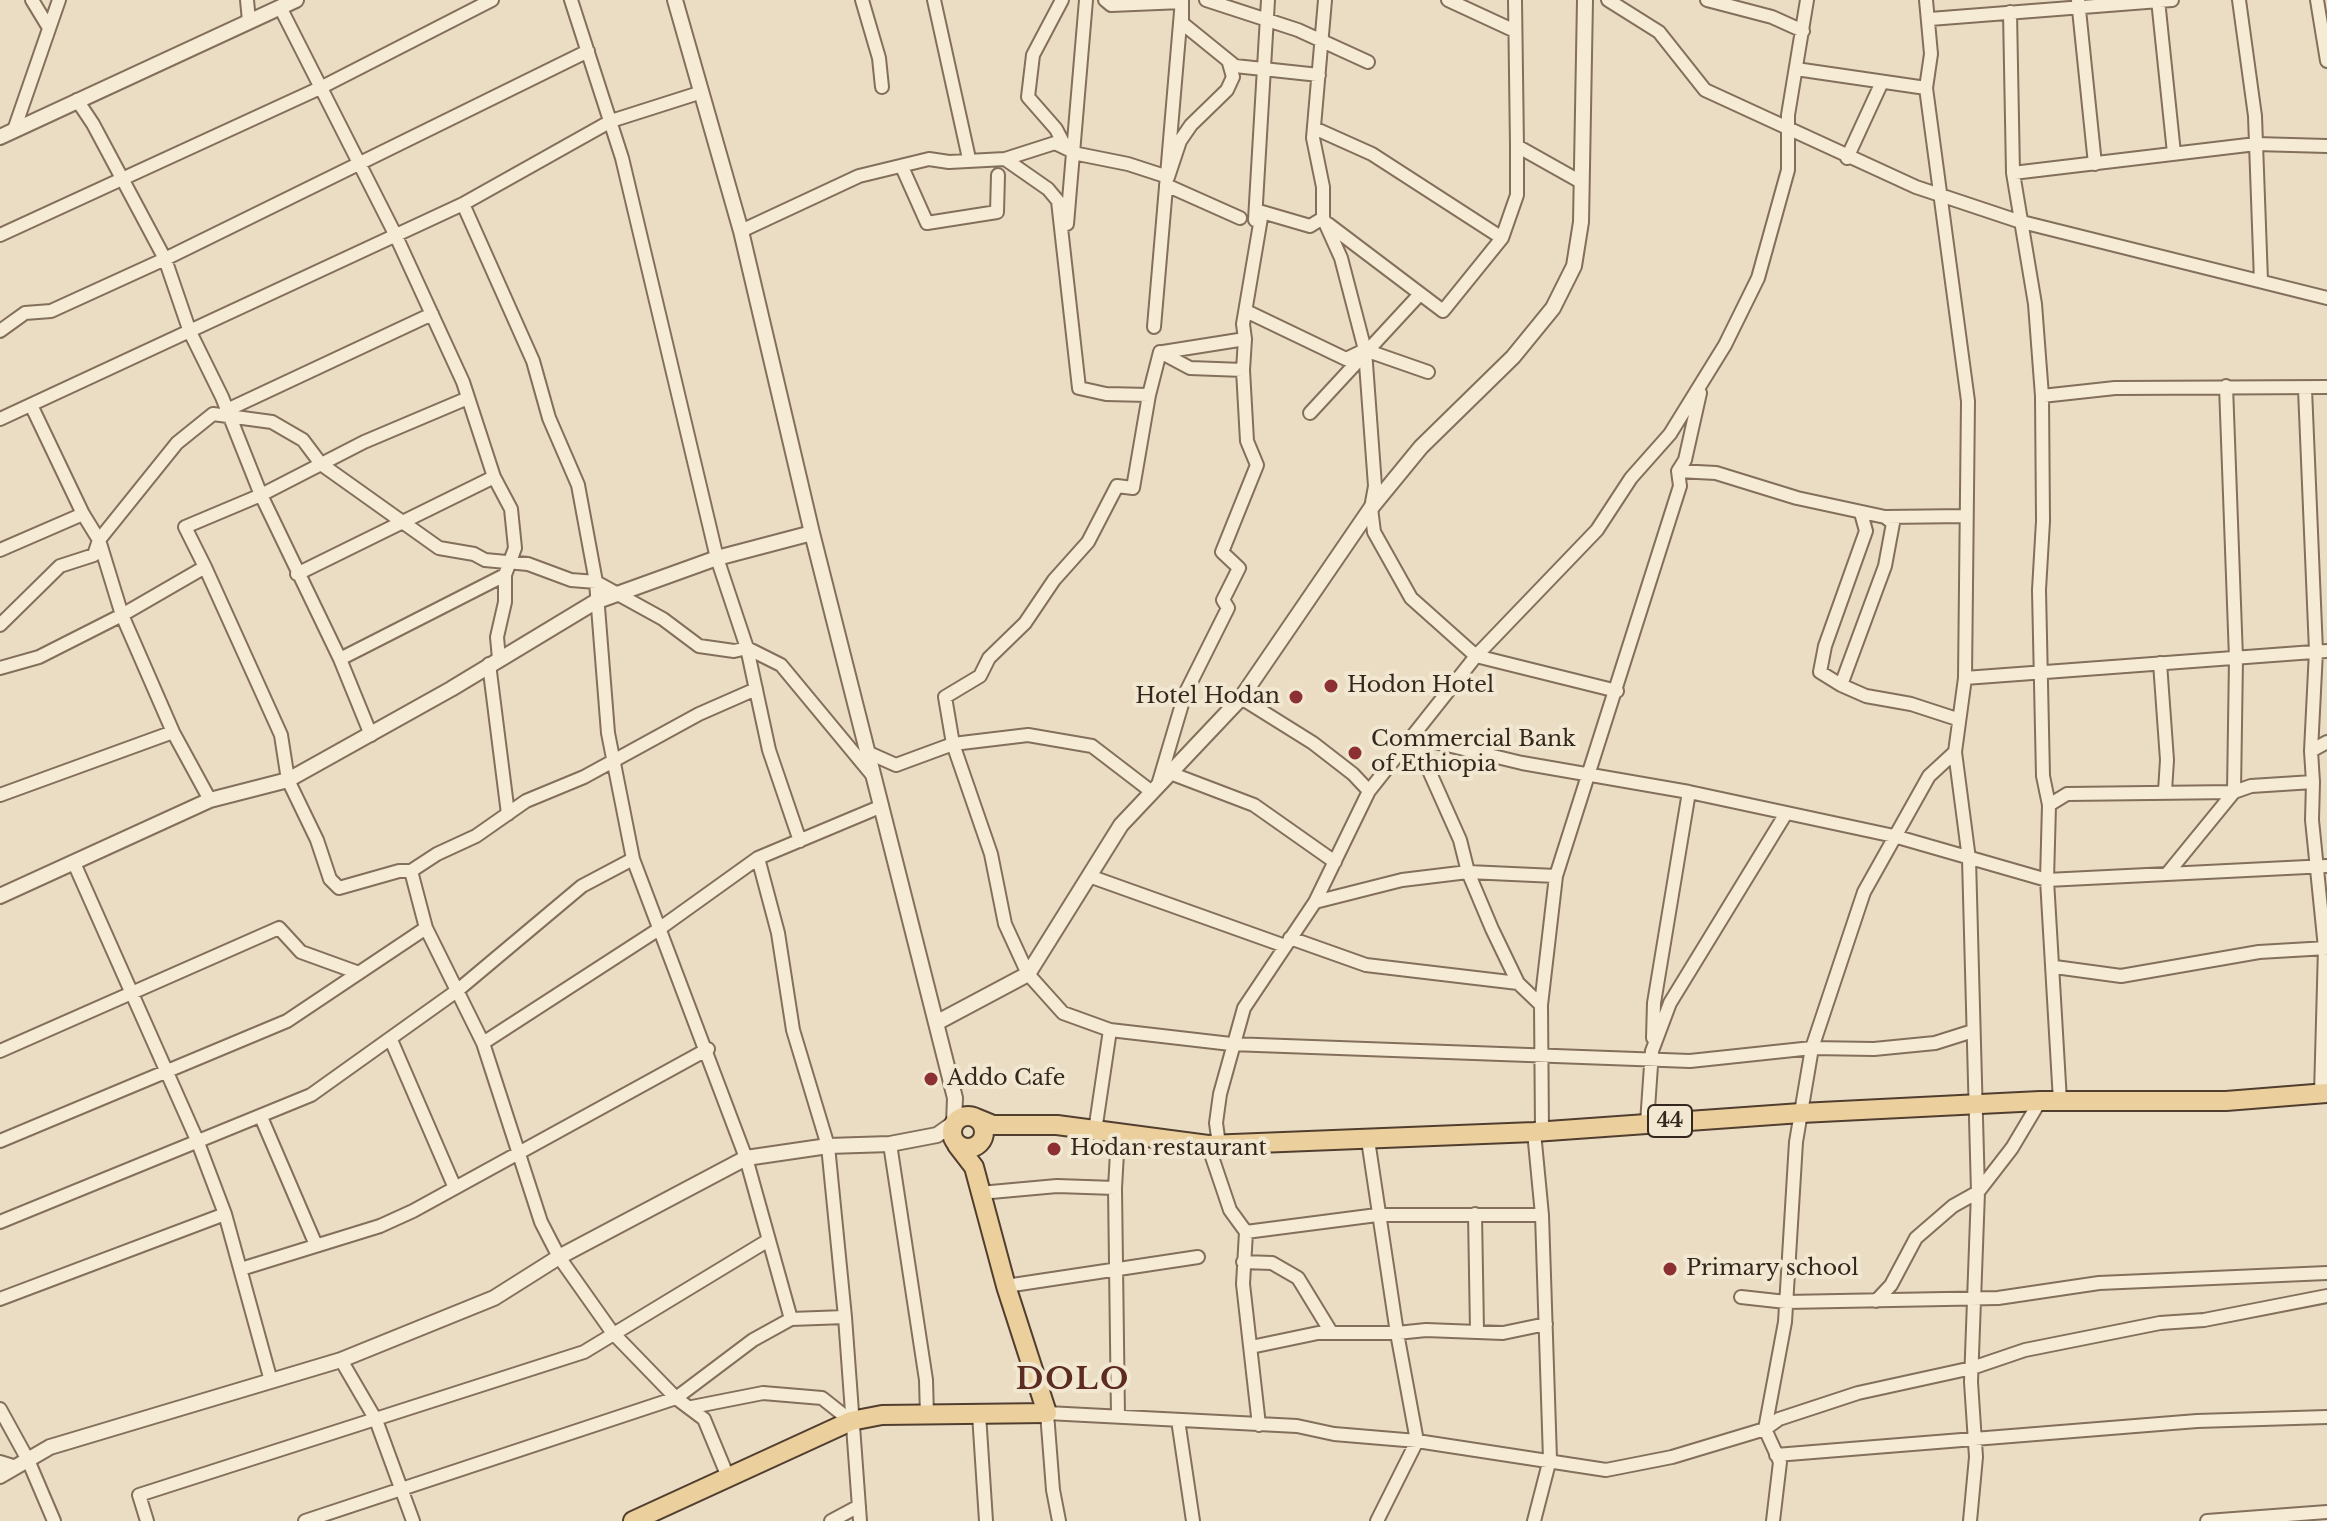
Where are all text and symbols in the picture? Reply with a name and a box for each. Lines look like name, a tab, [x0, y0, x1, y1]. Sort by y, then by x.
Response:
place label: Hodon Hotel	[1347, 673, 1494, 699]
marker: Hodon Hotel	[1322, 677, 1340, 695]
place label: Hotel Hodan	[1135, 684, 1280, 710]
marker: Hotel Hodan	[1287, 688, 1305, 706]
place label: Commercial Bank of Ethiopia	[1371, 727, 1576, 778]
marker: Commercial Bank of Ethiopia	[1346, 744, 1364, 762]
place label: Addo Cafe	[947, 1066, 1065, 1092]
marker: Addo Cafe	[922, 1070, 940, 1088]
road number: 44	[1648, 1105, 1692, 1137]
place label: Hodan restaurant	[1070, 1136, 1267, 1162]
marker: Hodan restaurant	[1045, 1140, 1063, 1158]
place label: Primary school	[1686, 1256, 1859, 1282]
marker: Primary school	[1661, 1260, 1679, 1278]
district label: DOLO	[1016, 1363, 1130, 1399]

